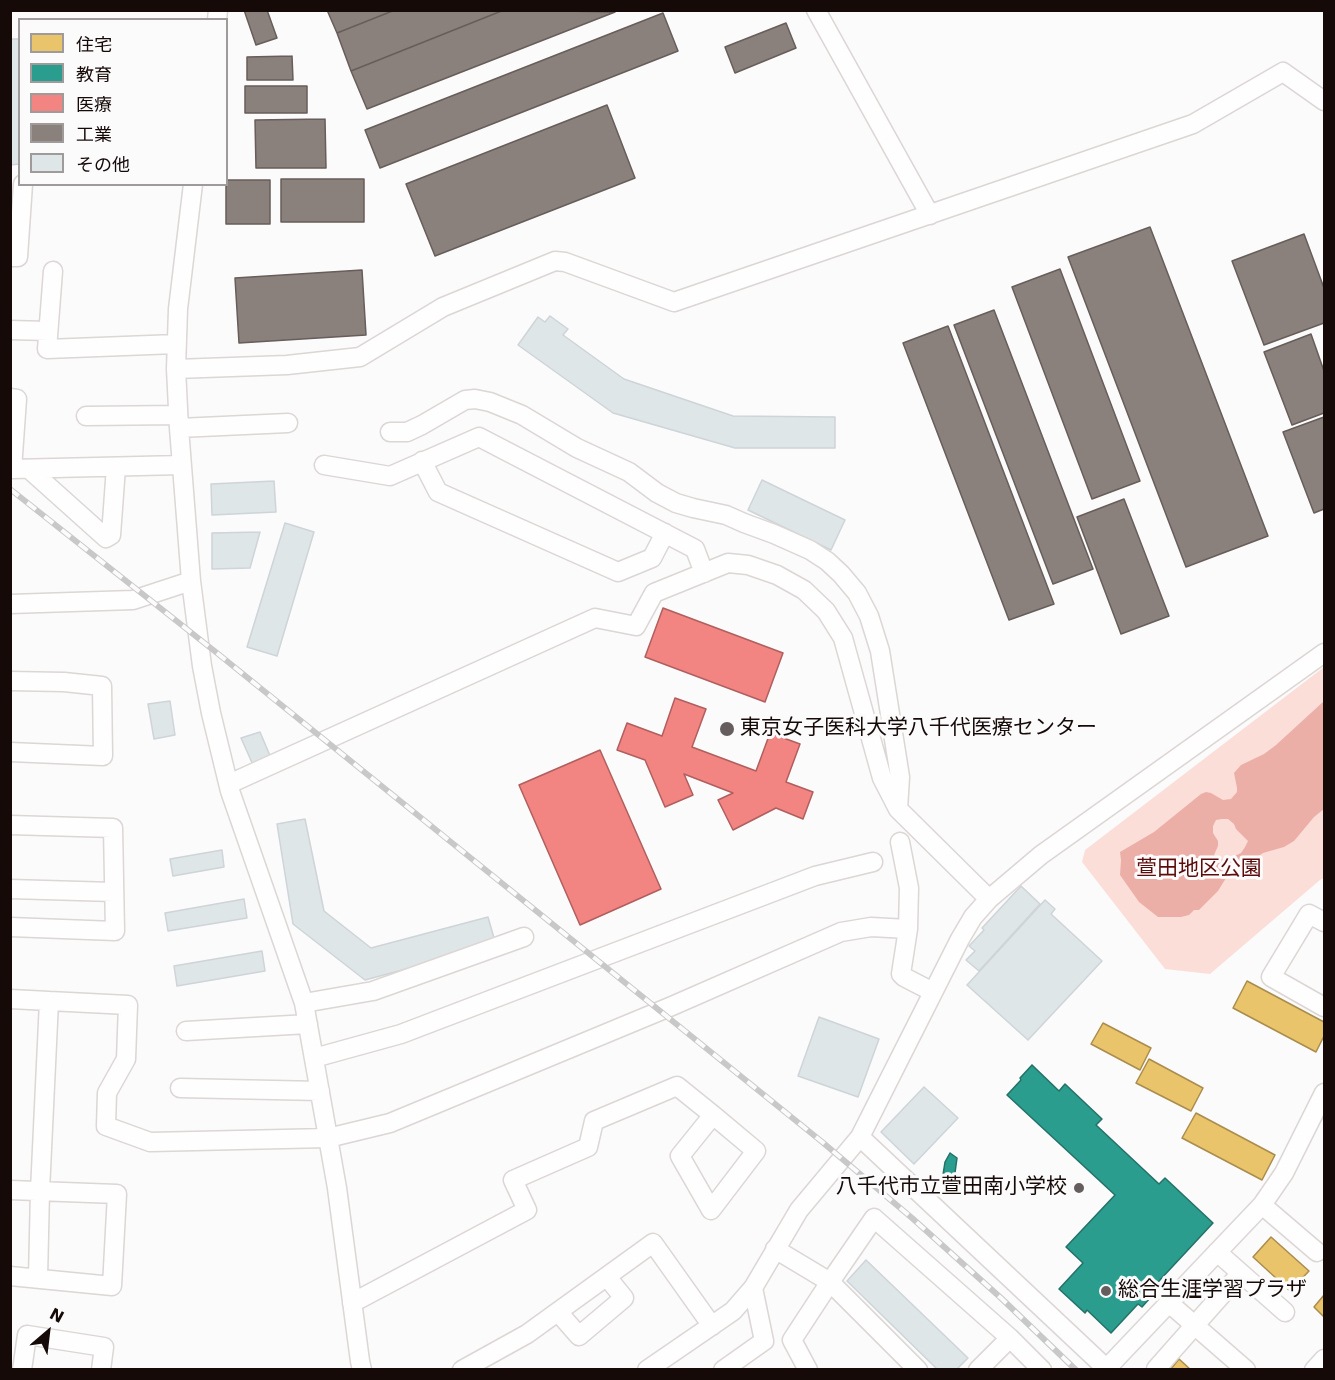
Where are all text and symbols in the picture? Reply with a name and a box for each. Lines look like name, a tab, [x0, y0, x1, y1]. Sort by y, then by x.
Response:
legend	[18, 18, 228, 186]
text: 住宅	[76, 34, 112, 55]
text: 教育	[76, 64, 112, 85]
text: 医療	[76, 94, 112, 115]
text: 工業	[76, 124, 112, 145]
text: その他	[76, 154, 130, 175]
place label: 東京女子医科大学八千代医療センター	[740, 716, 1097, 742]
marker: 東京女子医科大学八千代医療センター	[718, 720, 736, 738]
park label: 萱田地区公園	[1136, 857, 1262, 883]
place label: 八千代市立萱田南小学校	[836, 1175, 1067, 1201]
marker: 八千代市立萱田南小学校	[1072, 1181, 1086, 1195]
place label: 総合生涯学習プラザ	[1118, 1278, 1307, 1304]
marker: 総合生涯学習プラザ	[1099, 1284, 1113, 1298]
north arrow	[18, 1302, 78, 1362]
text: N	[46, 1304, 67, 1327]

